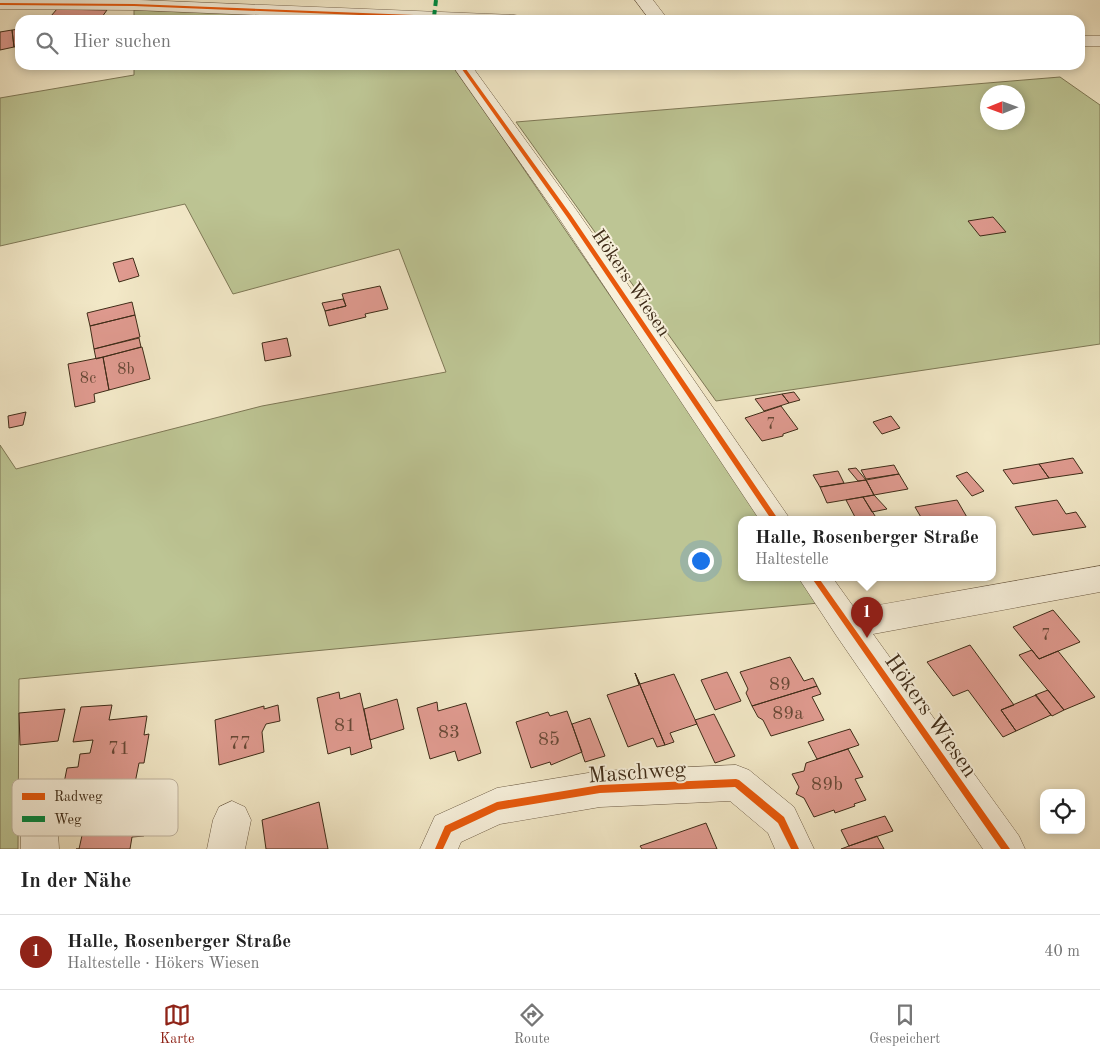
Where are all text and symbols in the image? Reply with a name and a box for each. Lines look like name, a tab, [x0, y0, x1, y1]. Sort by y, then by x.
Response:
search box	[15, 15, 1085, 70]
icon: search	[33, 29, 61, 57]
text: Hier suchen	[73, 33, 171, 52]
north arrow	[980, 85, 1025, 130]
street label: Hökers Wiesen	[587, 226, 673, 341]
house number: 8b	[117, 362, 135, 378]
house number: 8c	[80, 371, 96, 387]
house number: 7	[766, 417, 776, 433]
popup	[738, 516, 996, 581]
text: Halle, Rosenberger Straße	[755, 529, 979, 548]
your location	[688, 548, 714, 574]
text: Haltestelle	[755, 552, 829, 568]
pin: 1	[851, 597, 883, 638]
house number: 7	[1041, 628, 1051, 644]
street label: Hökers Wiesen	[880, 651, 981, 782]
house number: 89	[769, 676, 791, 695]
house number: 89a	[772, 705, 804, 724]
house number: 81	[334, 717, 356, 736]
house number: 83	[438, 724, 460, 743]
house number: 85	[538, 731, 560, 750]
house number: 77	[229, 735, 251, 754]
house number: 71	[108, 740, 130, 759]
street label: Maschweg	[587, 759, 687, 787]
house number: 89b	[811, 776, 843, 795]
legend	[12, 779, 178, 836]
map controls	[1040, 789, 1085, 834]
button: locate	[1040, 789, 1085, 834]
text: Radweg	[54, 790, 103, 804]
text: Weg	[54, 813, 82, 827]
text: In der Nähe	[20, 871, 131, 892]
text: Halle, Rosenberger Straße	[67, 933, 291, 952]
text: 1	[31, 944, 41, 960]
text: 40 m	[1044, 944, 1080, 960]
text: Haltestelle · Hökers Wiesen	[67, 956, 259, 972]
tab: Karte	[160, 1001, 194, 1048]
tab: Route	[514, 1001, 550, 1048]
tab: Gespeichert	[869, 1001, 940, 1048]

